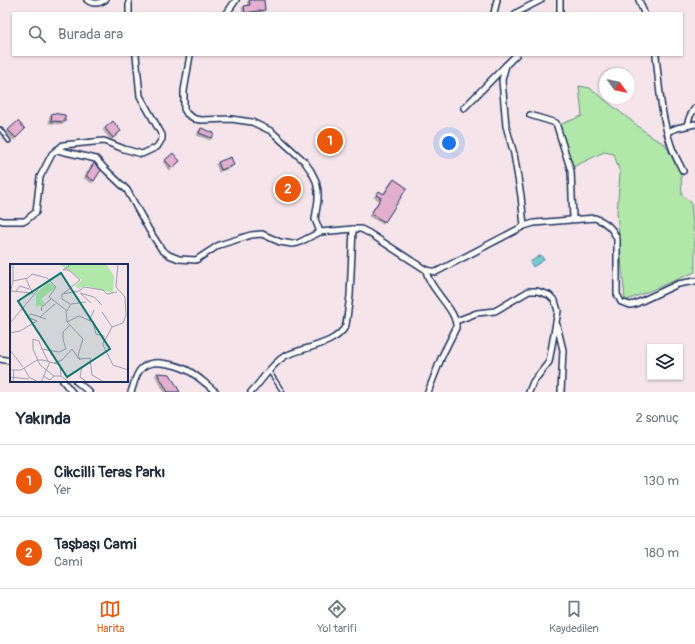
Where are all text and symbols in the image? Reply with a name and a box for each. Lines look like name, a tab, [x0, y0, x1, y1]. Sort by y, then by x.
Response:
search box	[12, 12, 683, 56]
icon: search	[26, 23, 48, 45]
text: Burada ara	[58, 25, 123, 44]
north arrow	[599, 68, 635, 104]
pin: 1	[317, 126, 343, 156]
your location	[439, 133, 459, 153]
pin: 2	[275, 174, 301, 204]
inset map	[10, 264, 128, 382]
map controls	[647, 344, 683, 380]
button: layers	[647, 344, 683, 380]
text: Yakında	[16, 408, 71, 429]
text: 2 sonuç	[636, 410, 679, 426]
text: Cikcilli Teras Parkı	[54, 463, 165, 482]
text: 1	[26, 473, 32, 489]
text: 130 m	[643, 473, 679, 489]
text: Yer	[54, 482, 71, 498]
text: Taşbaşı Cami	[54, 535, 136, 554]
text: 2	[25, 545, 33, 561]
text: 180 m	[644, 545, 679, 561]
text: Cami	[54, 554, 83, 570]
tab: Harita	[96, 598, 124, 635]
tab: Yol tarifi	[317, 598, 357, 635]
tab: Kaydedilen	[549, 598, 599, 635]

